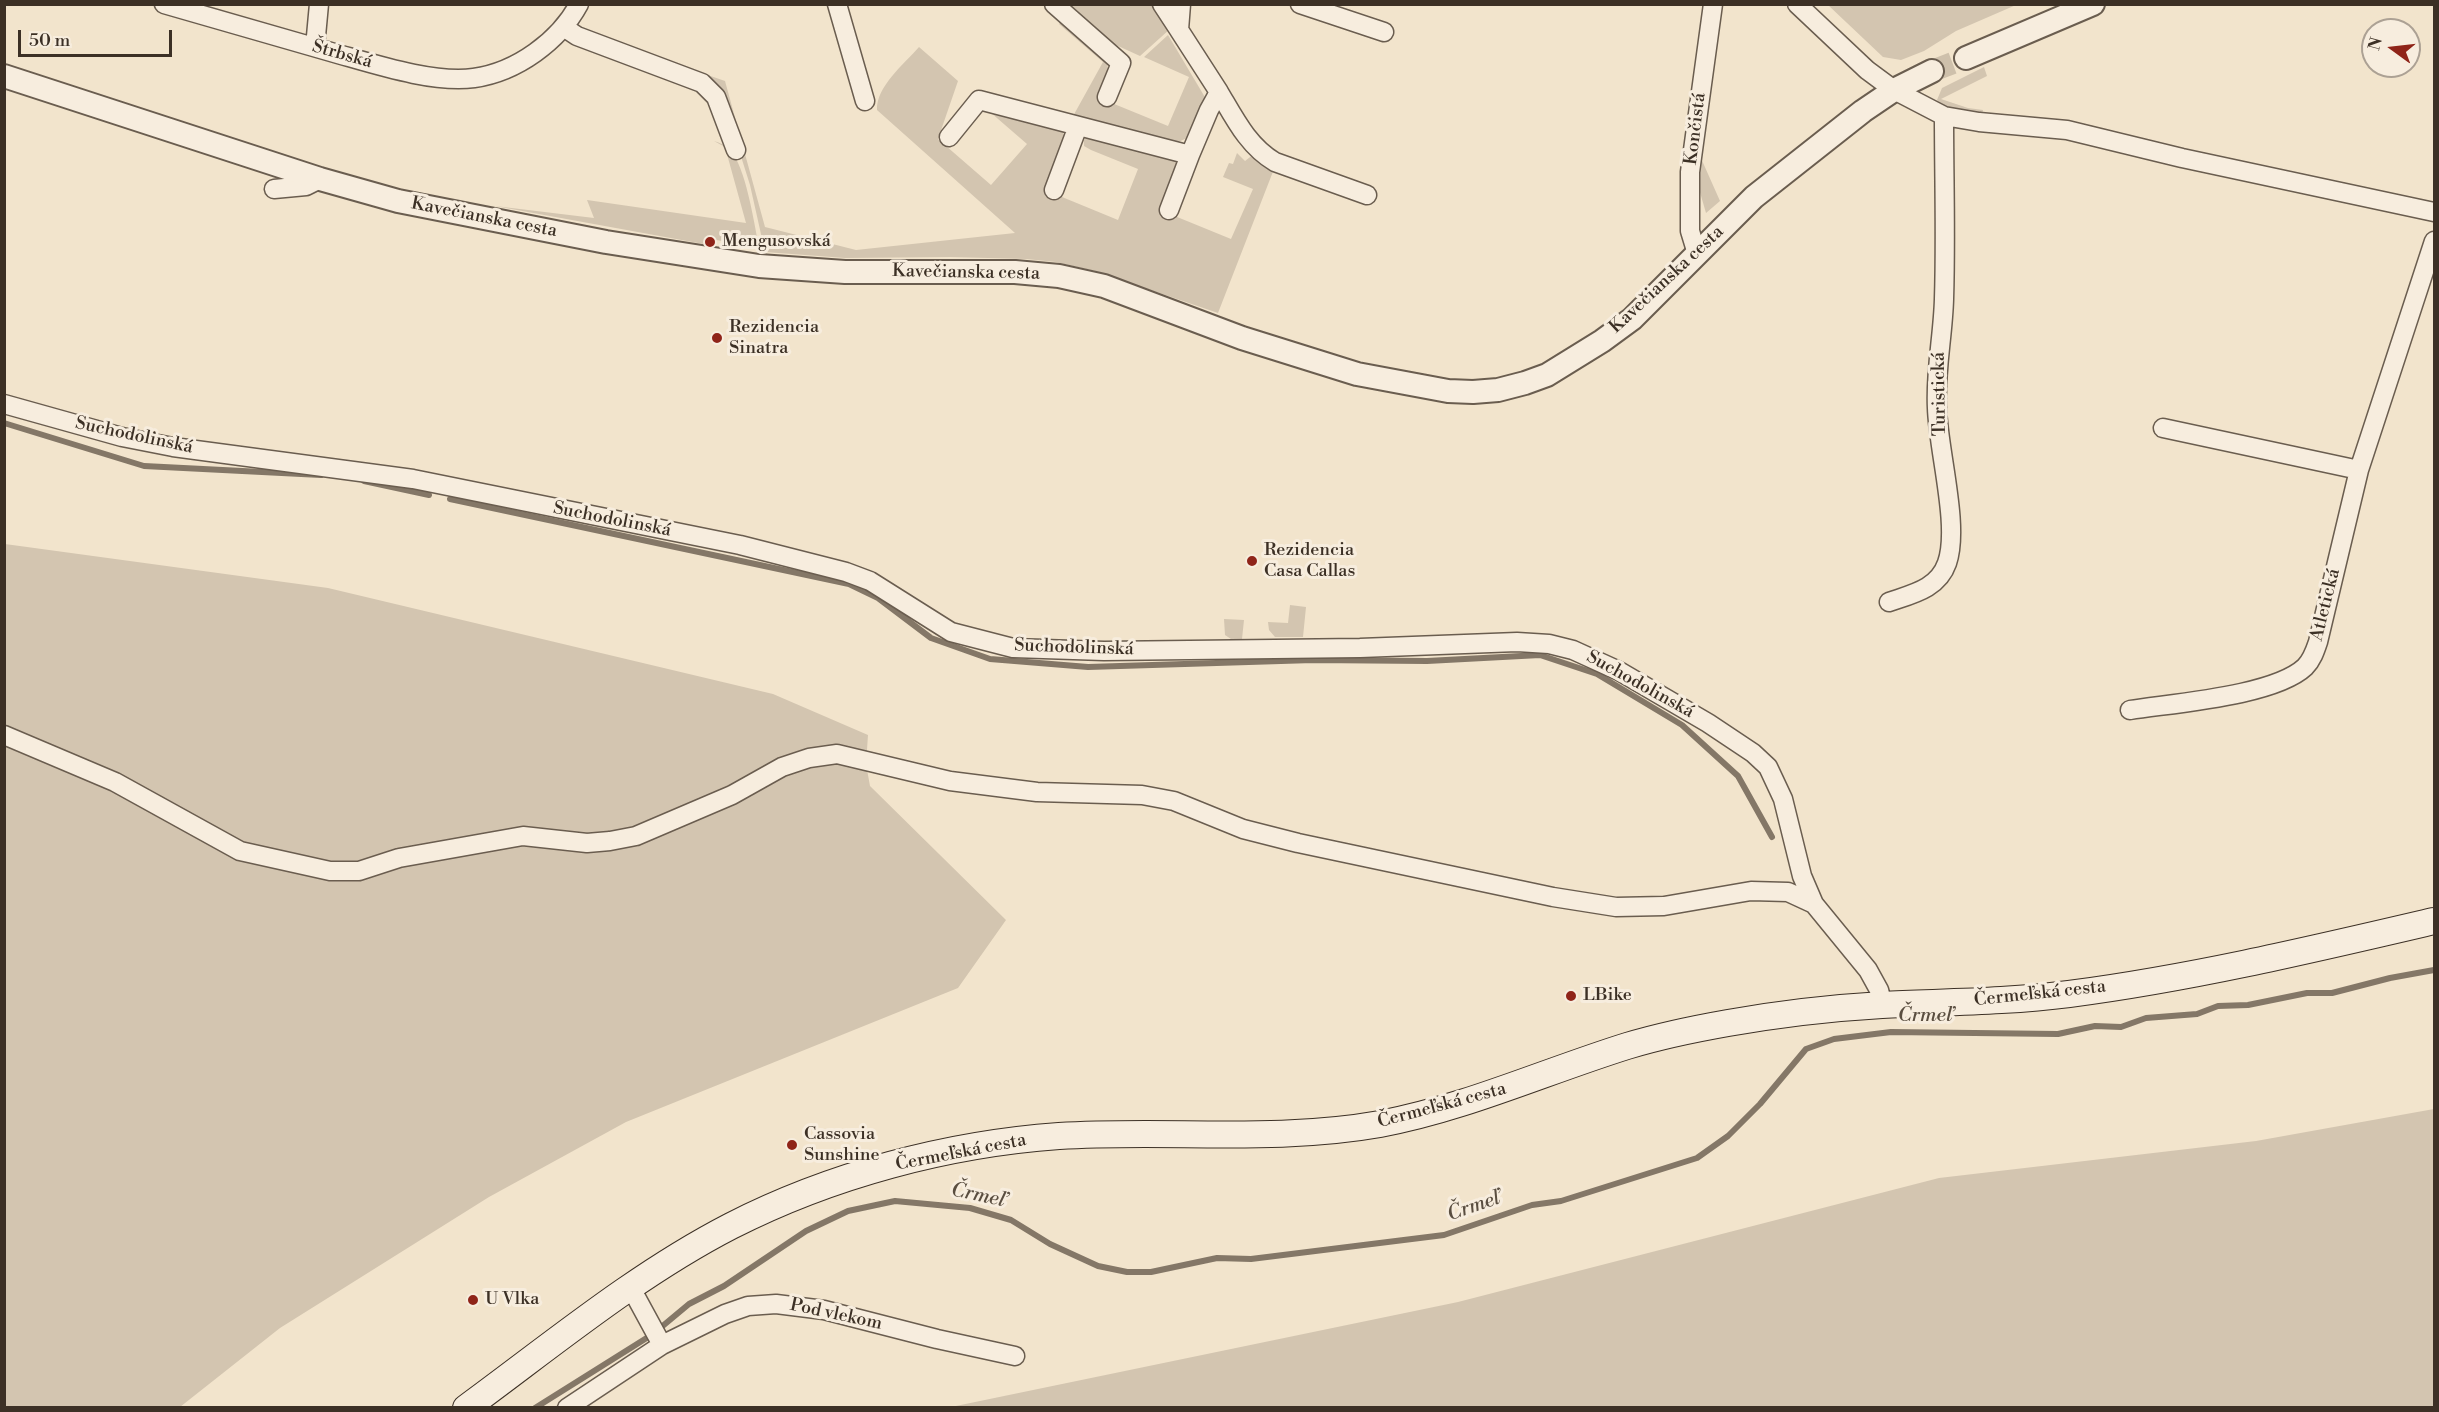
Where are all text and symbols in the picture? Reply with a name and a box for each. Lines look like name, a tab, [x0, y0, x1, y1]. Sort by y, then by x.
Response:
scale bar	[21, 18, 176, 56]
north arrow	[2361, 18, 2421, 78]
text: 50 m	[29, 29, 70, 52]
text: N	[2364, 35, 2387, 53]
street label: Štrbská	[309, 36, 375, 74]
street label: Končistá	[1681, 92, 1711, 166]
street label: Kavečianska cesta	[409, 193, 559, 243]
street label: Kavečianska cesta	[1605, 222, 1729, 338]
place label: Mengusovská	[722, 231, 831, 253]
marker: Mengusovská	[703, 235, 717, 249]
street label: Kavečianska cesta	[892, 261, 1040, 285]
place label: Rezidencia Sinatra	[729, 317, 819, 360]
marker: Rezidencia Sinatra	[710, 331, 724, 345]
street label: Turistická	[1928, 352, 1952, 436]
street label: Suchodolinská	[73, 413, 195, 459]
street label: Suchodolinská	[551, 498, 673, 542]
place label: Rezidencia Casa Callas	[1264, 540, 1355, 582]
marker: Rezidencia Casa Callas	[1245, 554, 1259, 568]
street label: Atletická	[2307, 567, 2345, 643]
street label: Suchodolinská	[1014, 635, 1134, 661]
street label: Suchodolinská	[1582, 647, 1698, 723]
street label: Čermeľská cesta	[1973, 976, 2107, 1012]
place label: LBike	[1583, 985, 1632, 1007]
marker: LBike	[1564, 989, 1578, 1003]
water label: Črmeľ	[1898, 1004, 1952, 1028]
street label: Čermeľská cesta	[1375, 1078, 1509, 1134]
place label: Cassovia Sunshine	[804, 1124, 880, 1166]
street label: Čermeľská cesta	[894, 1130, 1028, 1176]
marker: Cassovia Sunshine	[785, 1138, 799, 1152]
water label: Črmeľ	[949, 1179, 1007, 1213]
water label: Črmeľ	[1444, 1187, 1504, 1227]
place label: U Vlka	[485, 1289, 539, 1311]
marker: U Vlka	[466, 1293, 480, 1307]
street label: Pod vlekom	[788, 1295, 884, 1335]

